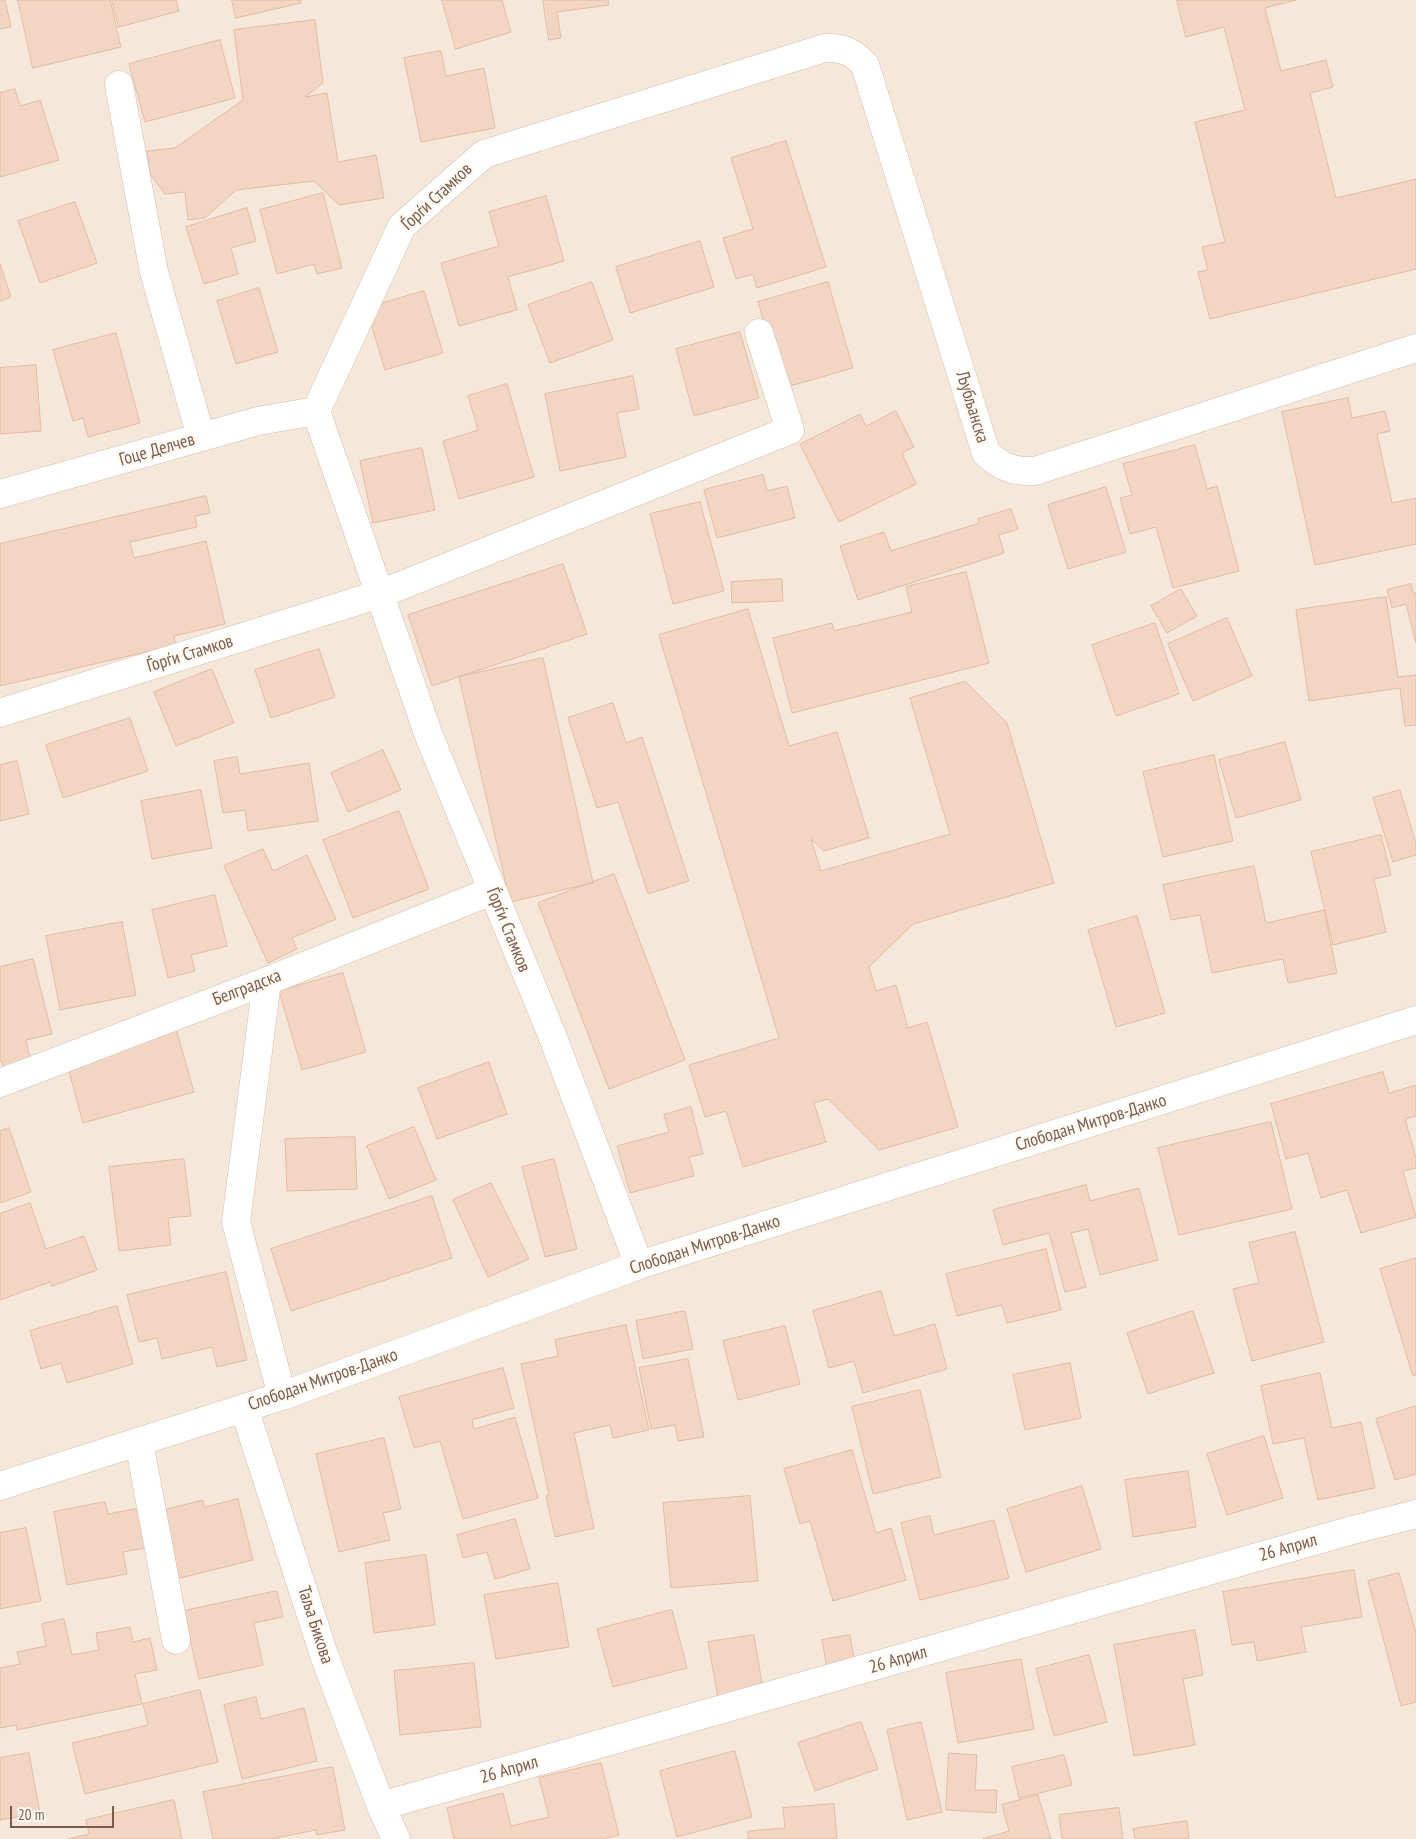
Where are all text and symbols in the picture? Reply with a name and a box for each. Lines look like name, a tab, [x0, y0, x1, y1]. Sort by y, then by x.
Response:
street label: Ѓорѓи Стамков	[397, 159, 477, 235]
street label: Љубљанска	[951, 368, 993, 446]
street label: Гоце Делчев	[117, 429, 197, 471]
street label: Ѓорѓи Стамков	[144, 631, 236, 677]
street label: Ѓорѓи Стамков	[481, 885, 535, 975]
street label: Белградска	[210, 965, 284, 1011]
street label: Слободан Митров-Данко	[1013, 1090, 1169, 1156]
street label: Слободан Митров-Данко	[627, 1210, 783, 1280]
street label: Слободан Митров-Данко	[245, 1344, 401, 1416]
street label: 26 Април	[1257, 1529, 1319, 1567]
street label: Таља Бикова	[292, 1583, 338, 1667]
street label: 26 Април	[867, 1641, 929, 1679]
street label: 26 Април	[478, 1751, 540, 1789]
scale bar	[12, 1796, 116, 1828]
text: 20 m	[18, 1805, 44, 1824]

